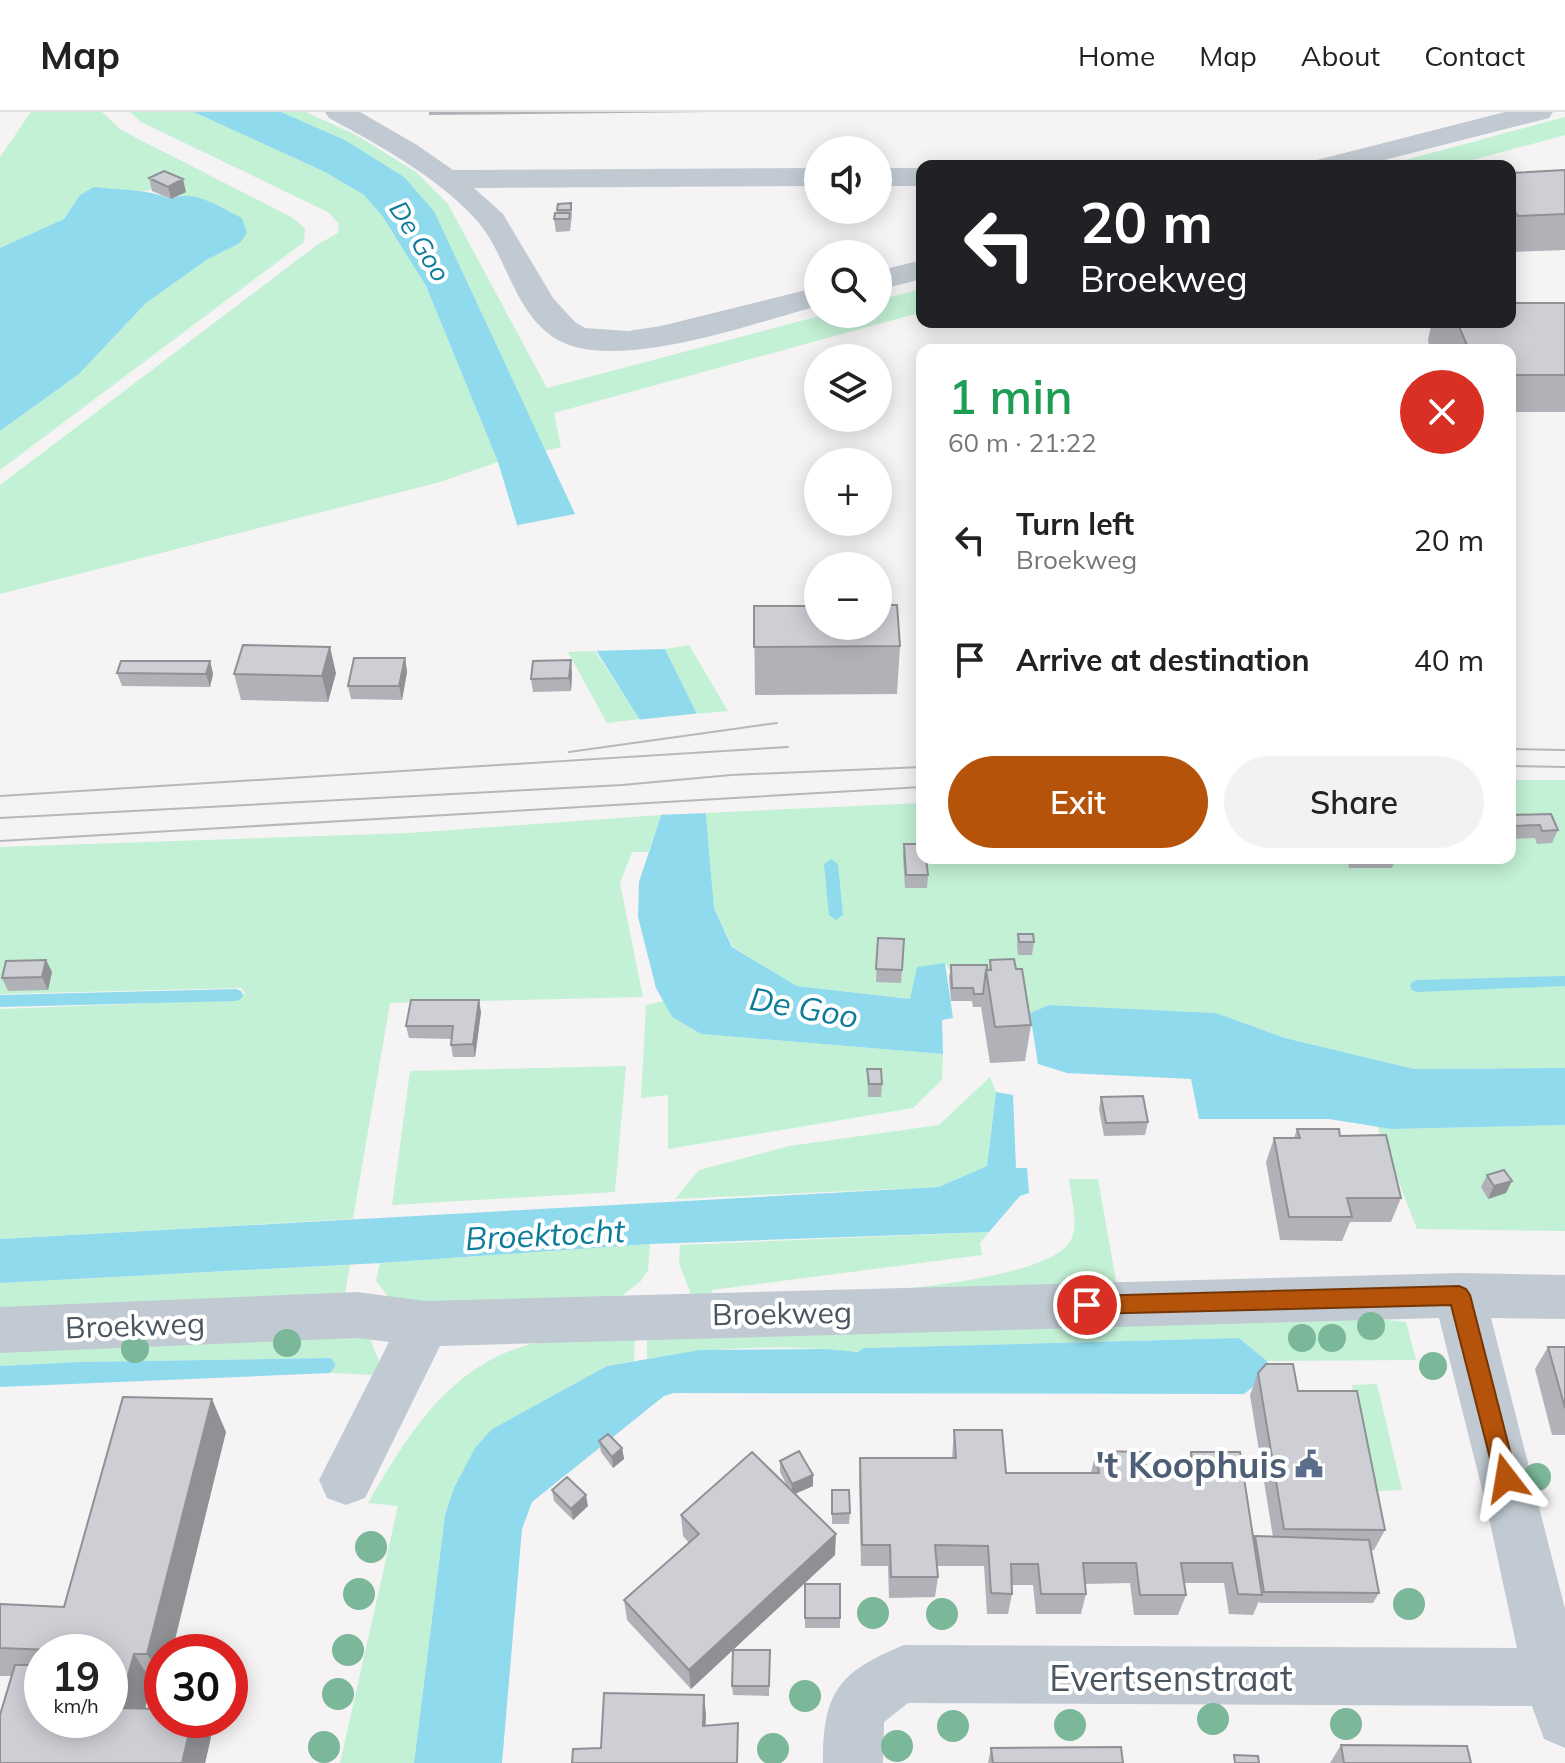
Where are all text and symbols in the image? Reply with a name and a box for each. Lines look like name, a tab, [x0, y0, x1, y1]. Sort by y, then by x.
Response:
text: Map	[40, 31, 120, 79]
text: Home	[1078, 38, 1155, 73]
text: Map	[1199, 38, 1257, 73]
text: About	[1301, 38, 1380, 73]
text: Contact	[1424, 38, 1525, 73]
map controls	[804, 136, 892, 640]
button: sound	[804, 136, 892, 224]
text: 20 m	[1080, 187, 1213, 257]
icon: left	[948, 192, 1052, 296]
water label: De Goo	[382, 194, 458, 288]
button: search	[804, 240, 892, 328]
text: Broekweg	[1080, 256, 1248, 301]
button: layers	[804, 344, 892, 432]
text: 1 min	[948, 366, 1073, 426]
button: close	[1400, 370, 1484, 454]
text: 60 m · 21:22	[948, 426, 1097, 459]
button: +	[804, 448, 892, 536]
text: Turn left	[1016, 505, 1134, 543]
icon: left	[948, 518, 992, 562]
text: 20 m	[1414, 521, 1484, 559]
text: Broekweg	[1016, 543, 1137, 576]
button: −	[804, 552, 892, 640]
icon: arrive	[948, 638, 992, 682]
text: Arrive at destination	[1016, 641, 1310, 679]
text: 40 m	[1414, 641, 1484, 679]
button: Exit	[948, 756, 1208, 848]
button: Share	[1224, 756, 1484, 848]
water label: De Goo	[747, 978, 861, 1036]
water label: Broektocht	[464, 1210, 627, 1258]
pin	[1053, 1271, 1121, 1339]
icon: arrive	[1065, 1283, 1109, 1327]
street label: Broekweg	[712, 1293, 852, 1333]
street label: Broekweg	[64, 1304, 206, 1346]
position arrow	[1464, 1436, 1548, 1520]
place label: 't Koophuis	[1096, 1442, 1287, 1487]
public building icon: 't Koophuis	[1294, 1449, 1324, 1479]
speed limit sign: 30	[144, 1634, 248, 1738]
text: 19	[52, 1651, 100, 1701]
street label: Evertsenstraat	[1049, 1655, 1293, 1700]
text: km/h	[53, 1693, 99, 1718]

